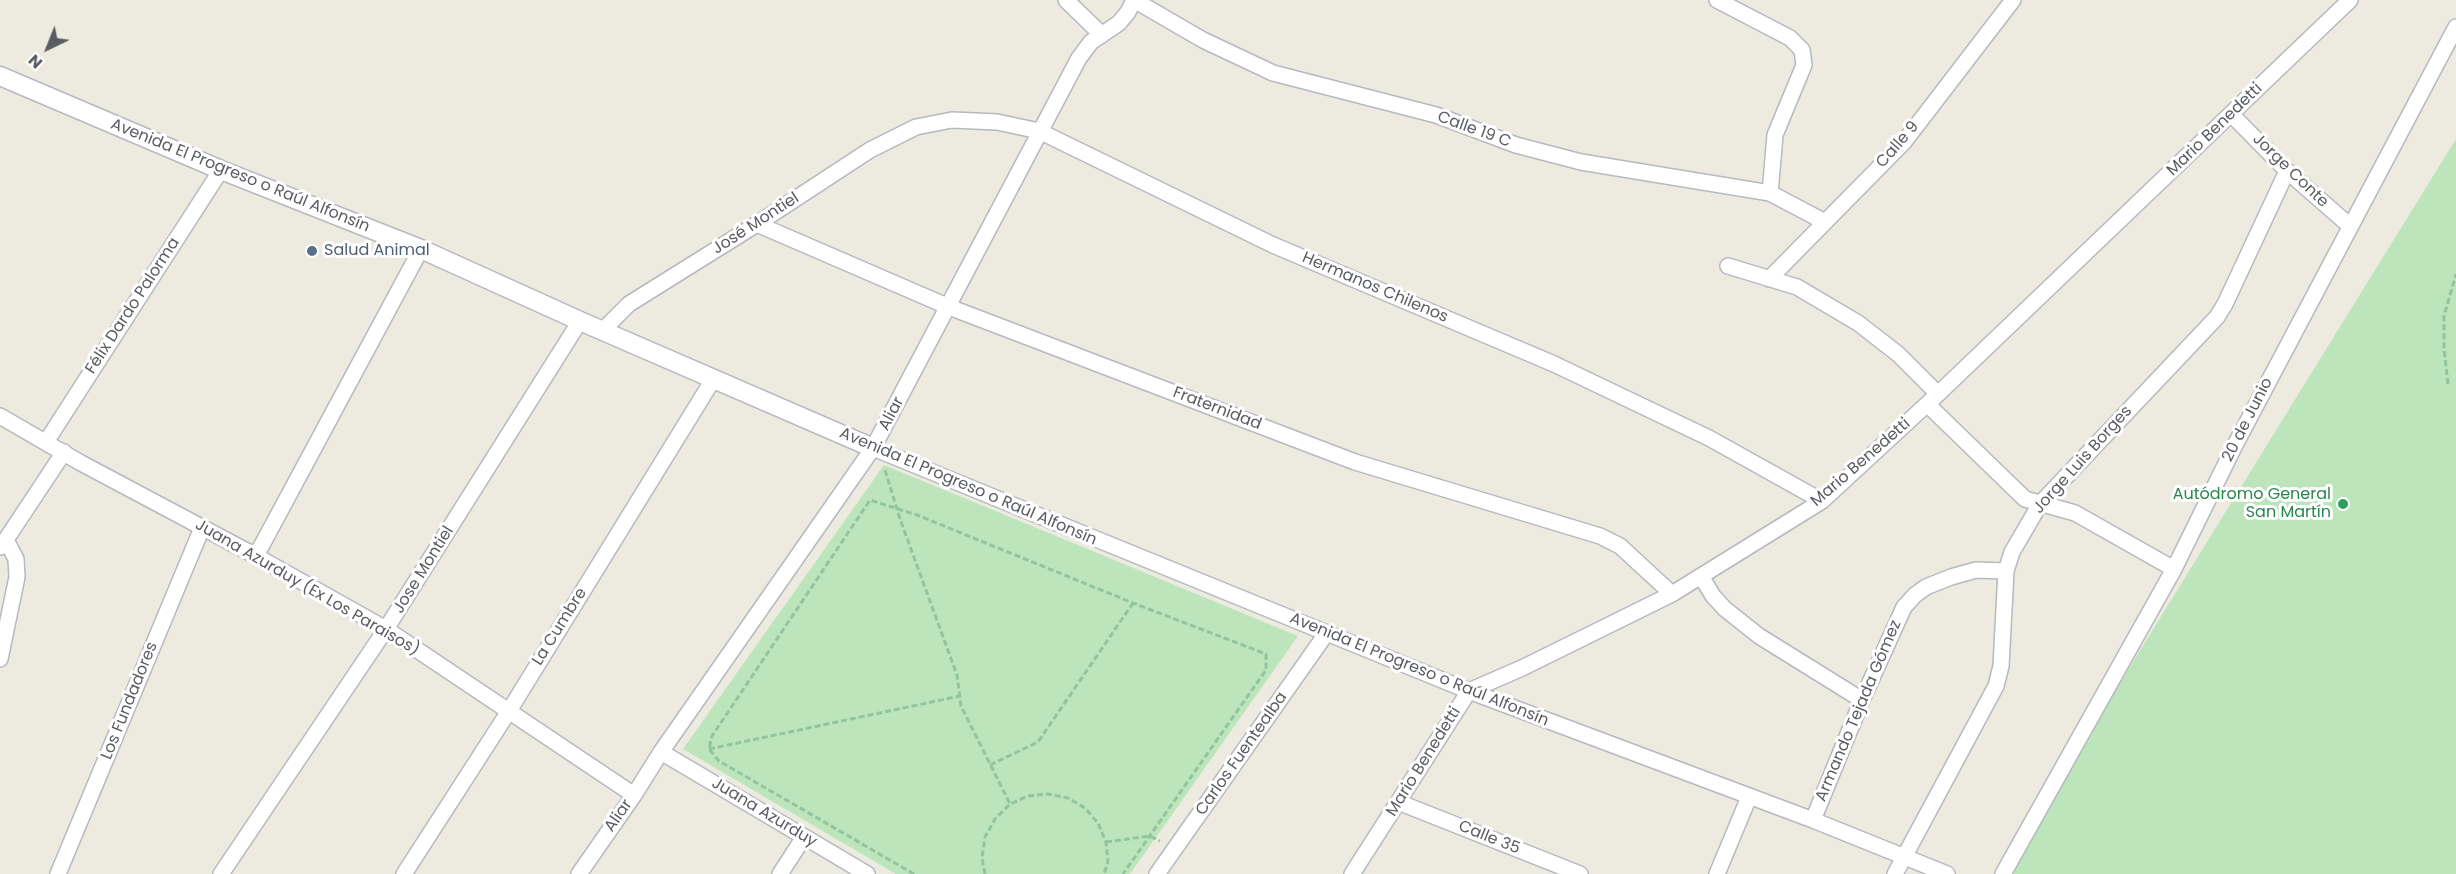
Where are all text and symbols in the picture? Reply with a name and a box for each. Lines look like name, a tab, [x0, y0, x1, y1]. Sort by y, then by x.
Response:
north arrow	[18, 18, 78, 78]
text: N	[23, 49, 48, 74]
street label: Mario Benedetti	[2163, 80, 2267, 180]
street label: Calle 19 C	[1435, 108, 1513, 152]
street label: Avenida El Progreso o Raúl Alfonsín	[108, 115, 372, 237]
street label: Calle 9	[1873, 118, 1923, 172]
street label: Jorge Conte	[2248, 130, 2332, 212]
street label: José Montiel	[709, 189, 803, 259]
street label: Félix Dardo Palorma	[82, 234, 184, 378]
place label: Salud Animal	[324, 241, 430, 261]
marker: Salud Animal	[305, 244, 319, 258]
street label: Hermanos Chilenos	[1299, 249, 1451, 327]
street label: 20 de Junio	[2219, 375, 2277, 465]
street label: Fraternidad	[1170, 383, 1264, 435]
street label: Aliar	[875, 394, 909, 434]
street label: Jorge Luis Borges	[2030, 402, 2136, 518]
street label: Mario Benedetti	[1807, 415, 1915, 511]
street label: Avenida El Progreso o Raúl Alfonsín	[836, 424, 1100, 550]
place label: Autódromo General San Martín	[2173, 485, 2331, 523]
marker: Autódromo General San Martín	[2336, 497, 2350, 511]
street label: Juana Azurduy (Ex Los Paraisos)	[191, 516, 423, 660]
street label: Jose Montiel	[390, 523, 458, 617]
street label: La Cumbre	[529, 585, 591, 669]
street label: Avenida El Progreso o Raúl Alfonsín	[1287, 609, 1551, 731]
street label: Armando Tejada Gómez	[1812, 617, 1906, 805]
street label: Los Fundadores	[98, 639, 162, 763]
street label: Carlos Fuentealba	[1192, 688, 1292, 820]
street label: Mario Benedetti	[1383, 704, 1465, 820]
street label: Juana Azurduy	[708, 774, 820, 852]
street label: Aliar	[601, 796, 637, 836]
street label: Calle 35	[1455, 817, 1523, 859]

